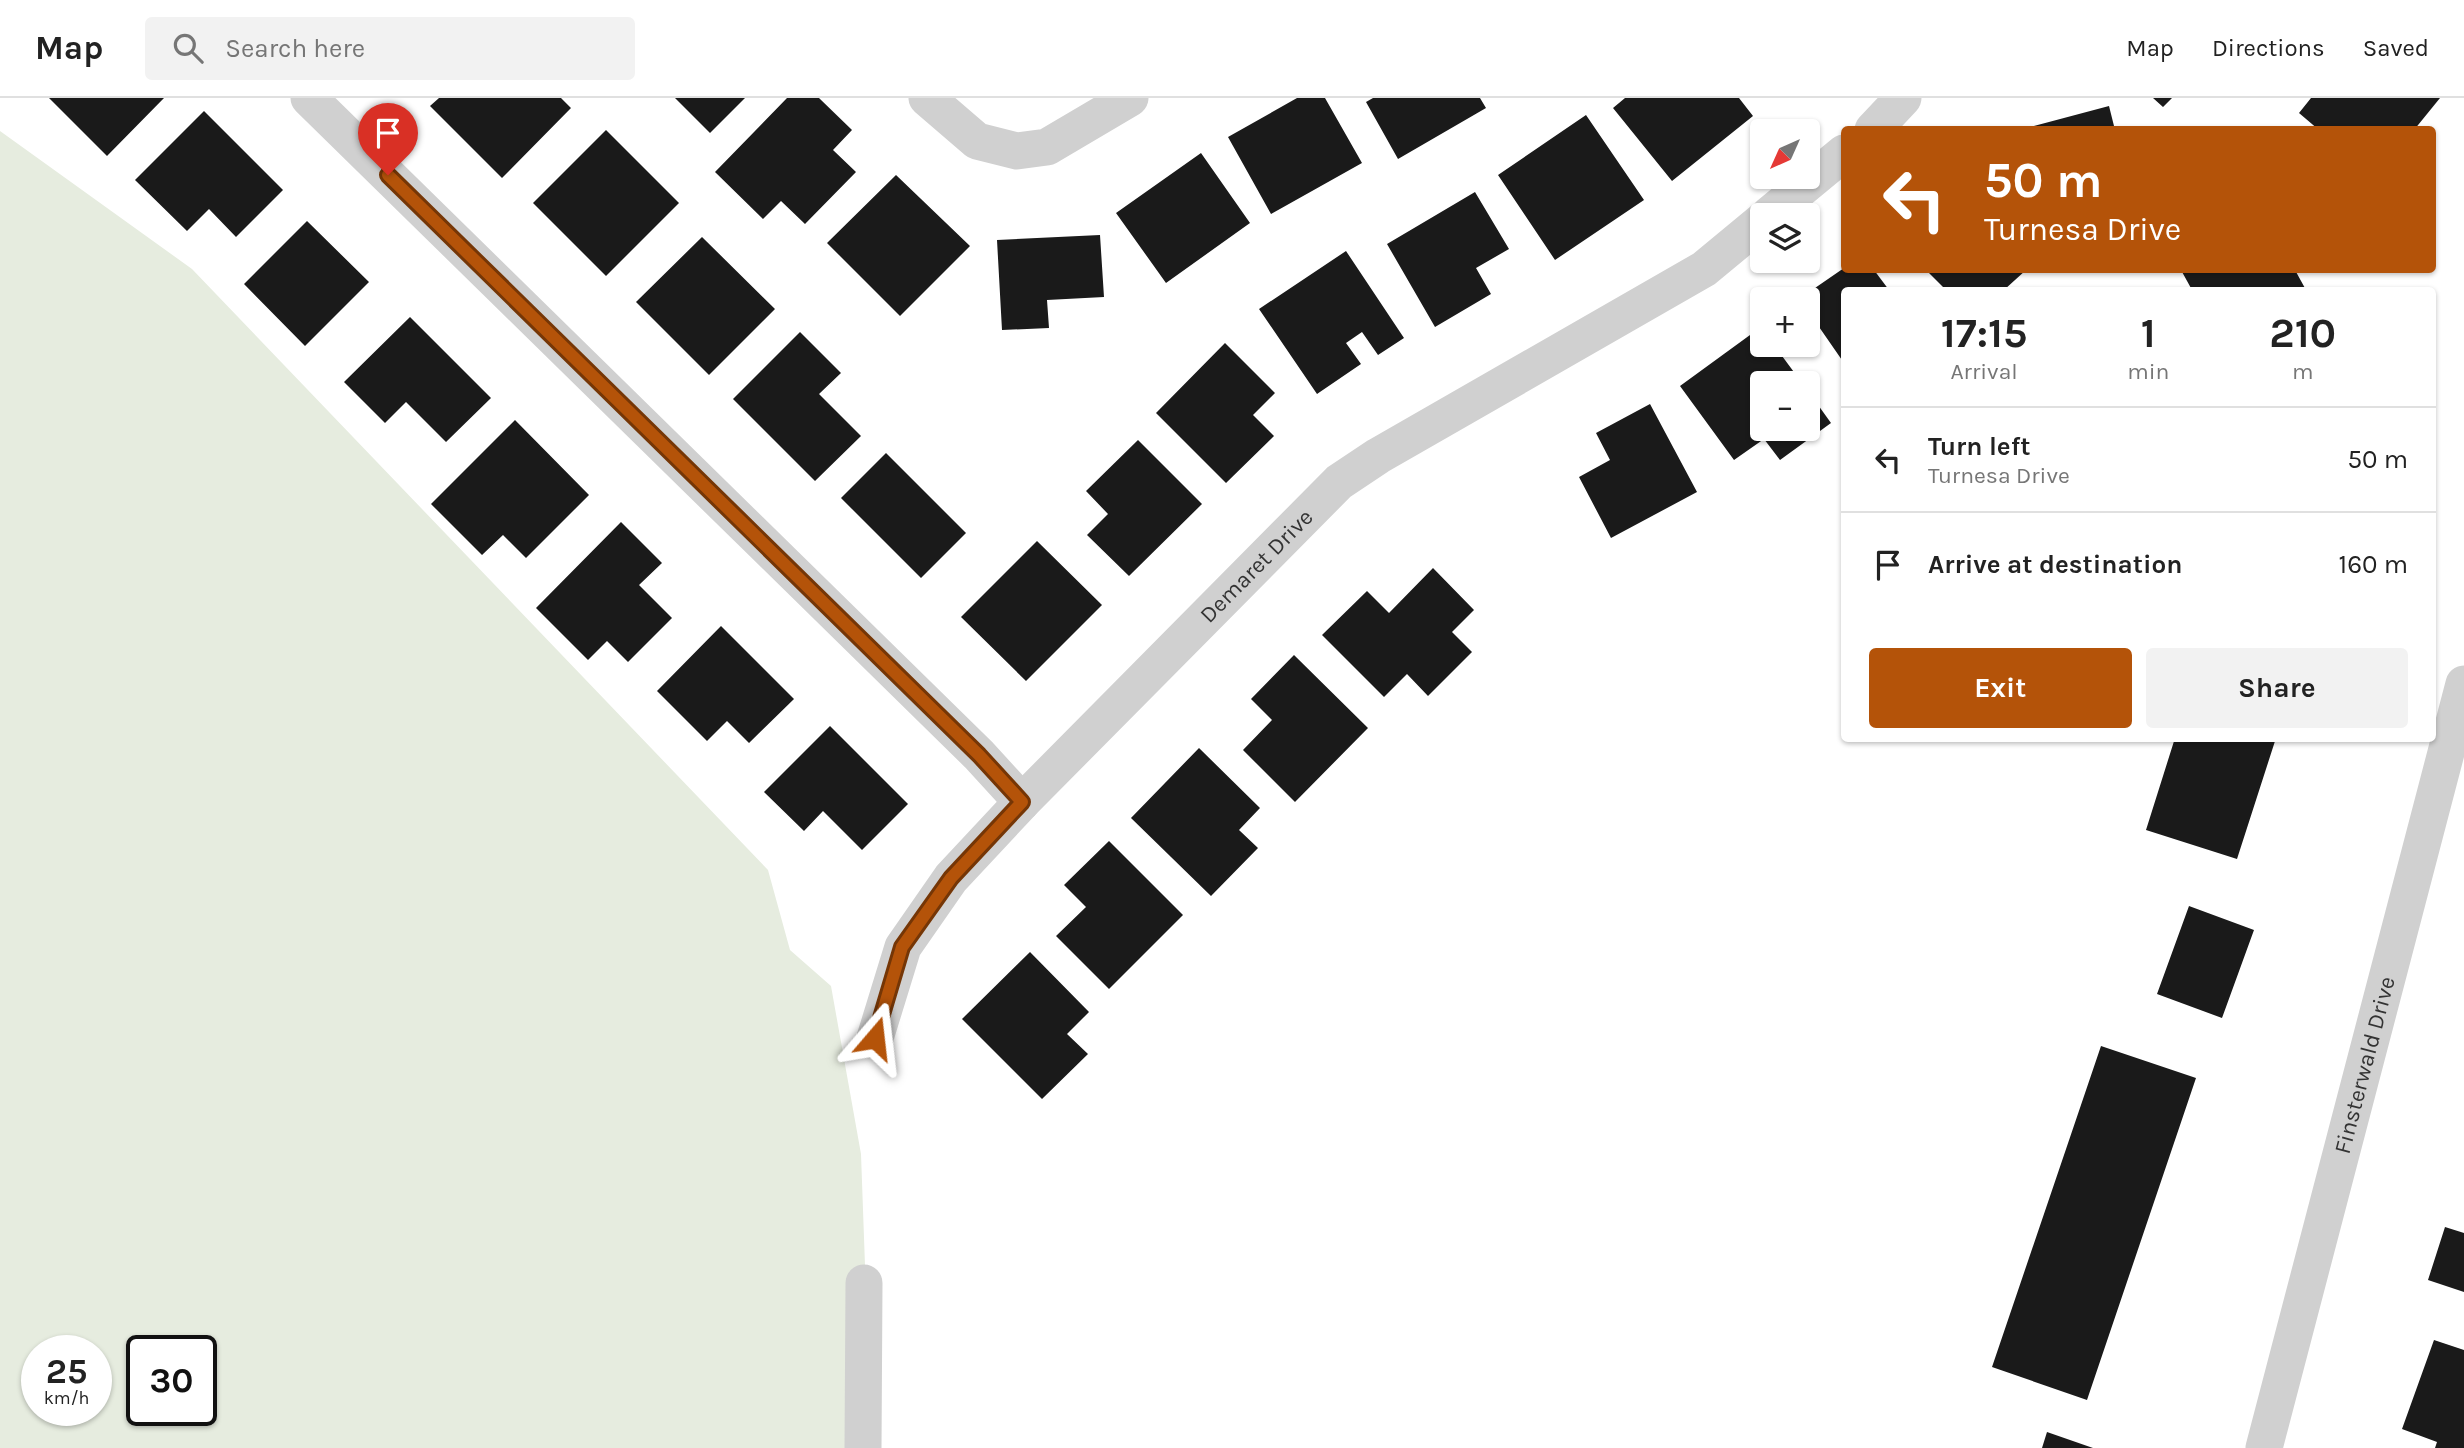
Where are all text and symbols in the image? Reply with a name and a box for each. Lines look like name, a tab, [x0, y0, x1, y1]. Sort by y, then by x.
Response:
search box	[145, 17, 635, 80]
text: Map	[35, 29, 103, 67]
icon: search	[169, 29, 207, 67]
text: Search here	[225, 33, 365, 64]
text: Map	[2126, 34, 2174, 62]
text: Directions	[2212, 34, 2325, 62]
text: Saved	[2363, 34, 2429, 62]
pin	[358, 103, 418, 175]
icon: arrive	[369, 114, 407, 152]
north arrow	[1750, 119, 1820, 189]
map controls	[1750, 119, 1820, 441]
text: 50 m	[1984, 152, 2102, 209]
icon: left	[1869, 154, 1960, 245]
button: layers	[1750, 203, 1820, 273]
text: Turnesa Drive	[1984, 211, 2181, 248]
button: +	[1750, 287, 1820, 357]
text: 17:15	[1941, 308, 2027, 358]
text: 1	[2141, 308, 2156, 358]
text: 210	[2269, 308, 2336, 358]
text: Arrival	[1950, 358, 2018, 385]
text: min	[2127, 358, 2169, 385]
text: m	[2292, 358, 2313, 385]
button: −	[1750, 371, 1820, 441]
text: Turn left	[1928, 431, 2030, 462]
icon: left	[1869, 441, 1907, 479]
text: 50 m	[2347, 444, 2408, 475]
text: Turnesa Drive	[1928, 462, 2070, 489]
street label: Demaret Drive	[1194, 503, 1318, 628]
icon: arrive	[1869, 546, 1907, 584]
text: Arrive at destination	[1928, 549, 2182, 580]
text: 160 m	[2339, 549, 2408, 580]
button: Exit	[1869, 648, 2132, 728]
button: Share	[2146, 648, 2408, 728]
street label: Finsterwald Drive	[2328, 973, 2400, 1157]
position arrow	[838, 1001, 912, 1075]
speed limit sign: 30	[126, 1335, 217, 1426]
text: 25	[46, 1351, 87, 1392]
text: km/h	[44, 1387, 89, 1409]

